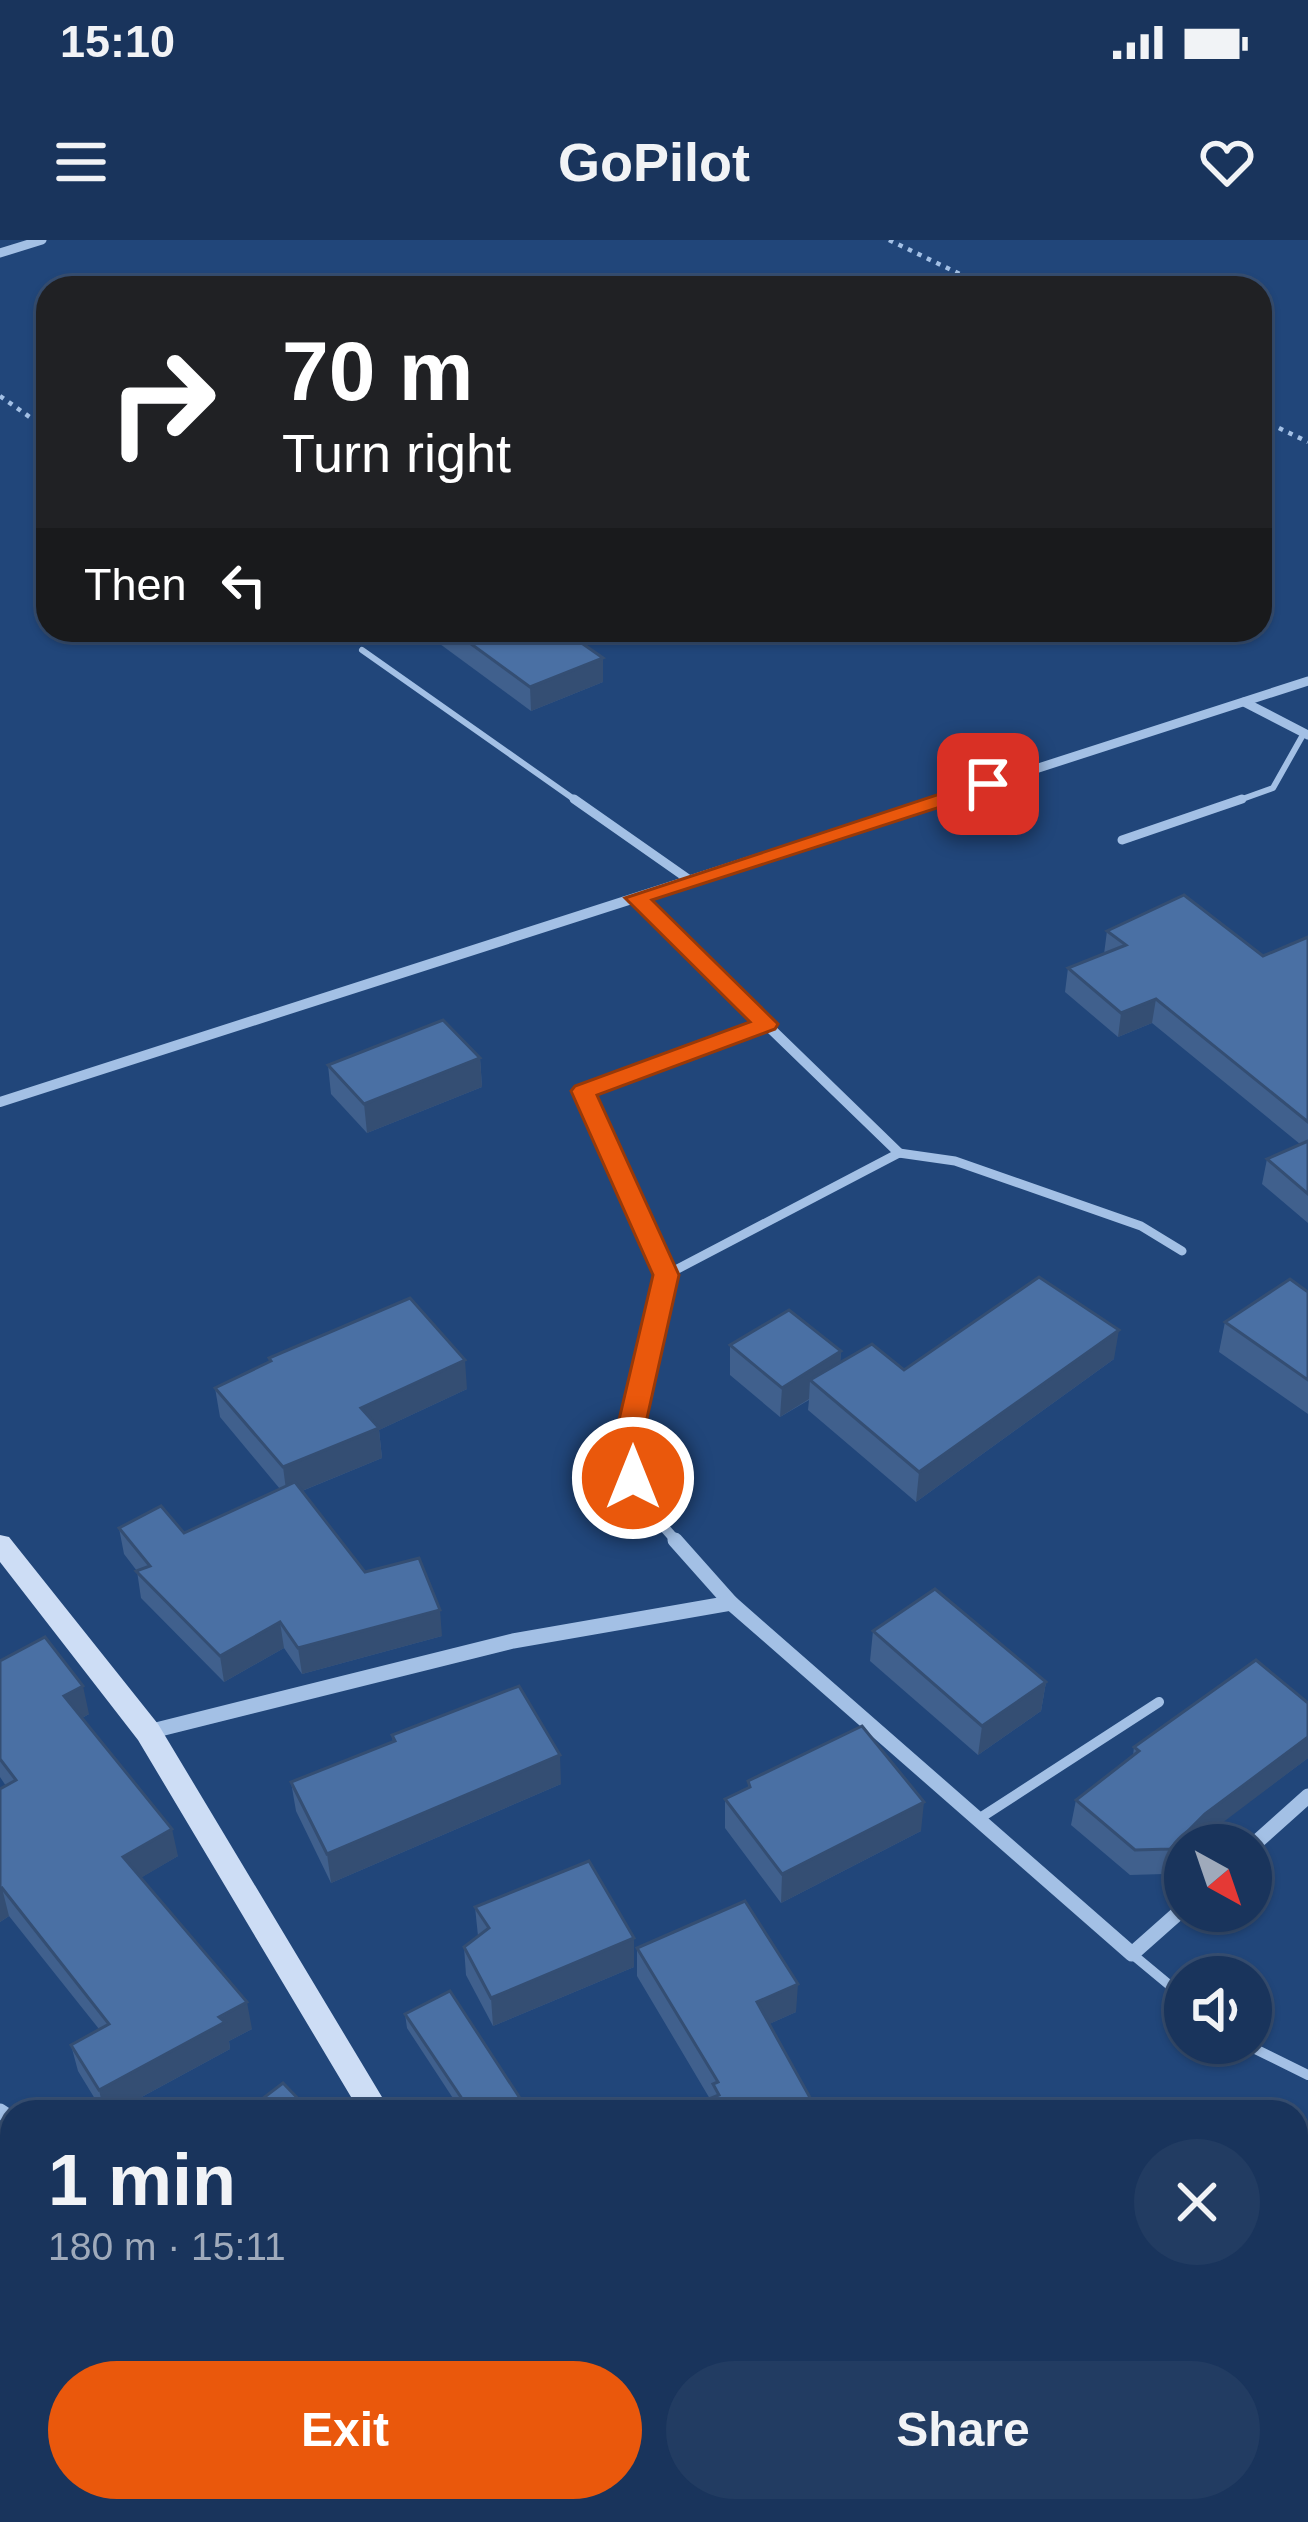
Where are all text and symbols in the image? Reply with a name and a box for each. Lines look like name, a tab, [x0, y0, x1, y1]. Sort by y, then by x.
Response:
text: 15:10	[60, 16, 175, 67]
icon: menu	[48, 129, 114, 195]
icon: heart	[1194, 129, 1260, 195]
text: GoPilot	[558, 132, 750, 192]
icon: right	[84, 324, 240, 480]
text: 70 m	[282, 324, 473, 418]
text: Turn right	[282, 423, 511, 483]
icon: left	[211, 552, 277, 618]
text: Then	[84, 559, 187, 610]
pin	[937, 733, 1039, 835]
icon: arrive	[955, 751, 1021, 817]
position arrow	[570, 1415, 696, 1541]
north arrow	[1164, 1824, 1272, 1932]
map controls	[1164, 1824, 1272, 2064]
button: sound	[1164, 1956, 1272, 2064]
button: close	[1134, 2139, 1260, 2265]
text: 1 min	[48, 2140, 236, 2220]
text: 180 m · 15:11	[48, 2225, 286, 2268]
button: Exit	[48, 2361, 642, 2499]
button: Share	[666, 2361, 1260, 2499]

